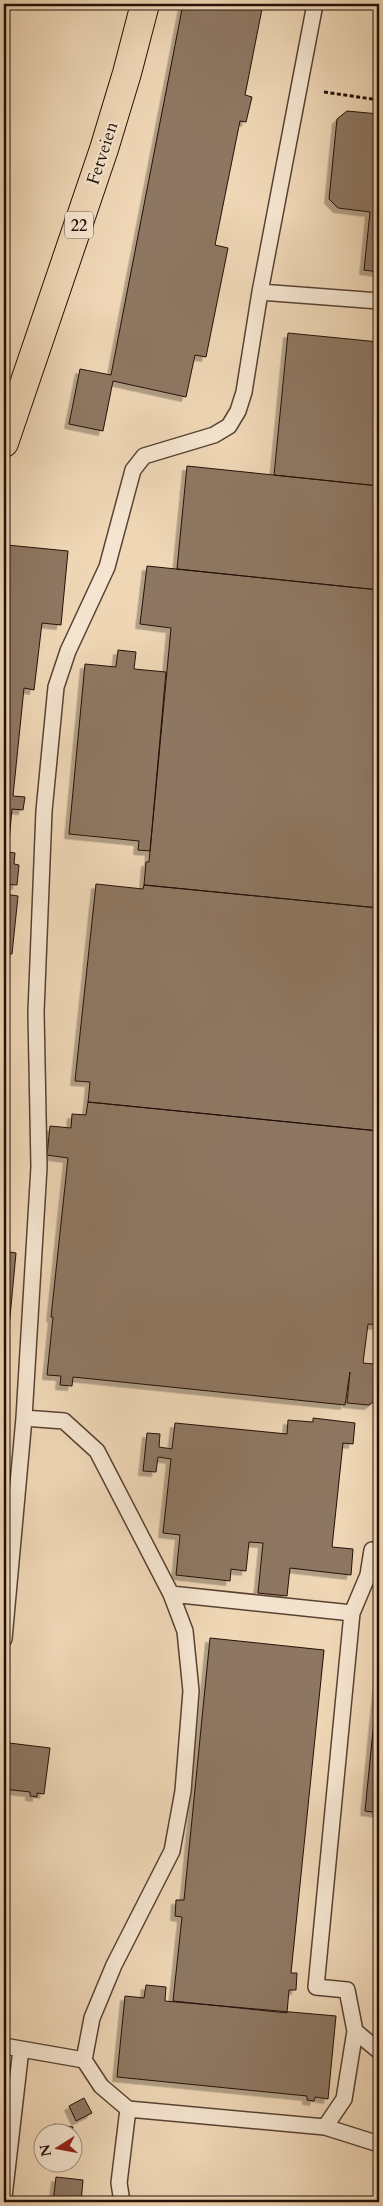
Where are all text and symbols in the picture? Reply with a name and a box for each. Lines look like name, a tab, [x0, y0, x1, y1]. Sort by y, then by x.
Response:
street label: Fetveien	[81, 118, 125, 188]
road number: 22	[65, 212, 93, 238]
north arrow	[32, 2124, 82, 2174]
text: N	[35, 2143, 56, 2158]

